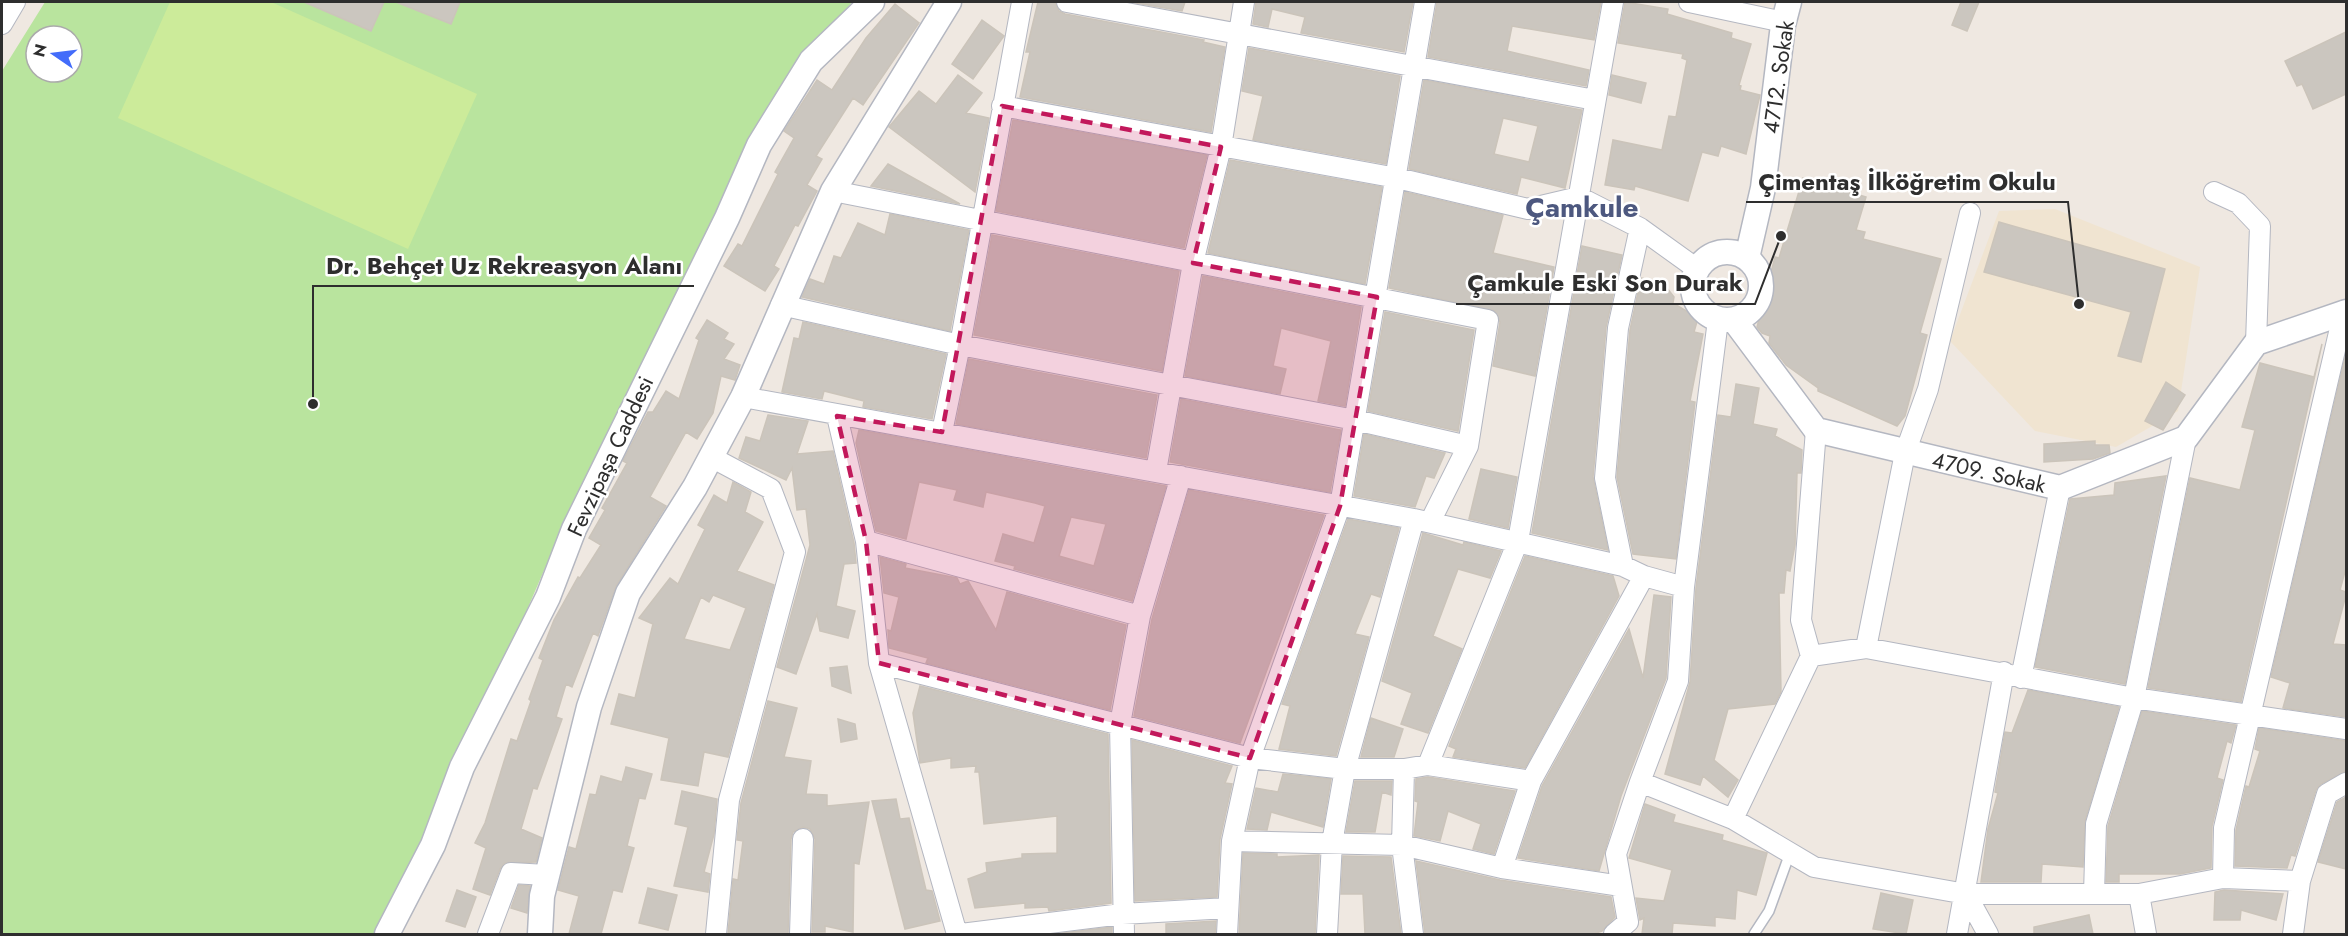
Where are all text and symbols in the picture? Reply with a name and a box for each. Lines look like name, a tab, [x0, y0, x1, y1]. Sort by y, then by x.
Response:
street label: 4712. Sokak	[1754, 18, 1802, 136]
north arrow	[24, 24, 84, 84]
text: N	[27, 42, 53, 59]
callout: Çimentaş İlköğretim Okulu	[1746, 160, 2068, 202]
text: Çimentaş İlköğretim Okulu	[1758, 164, 2056, 199]
district label: Çamkule	[1525, 187, 1639, 228]
callout: Dr. Behçet Uz Rekreasyon Alanı	[313, 244, 694, 286]
text: Dr. Behçet Uz Rekreasyon Alanı	[326, 248, 682, 283]
callout: Çamkule Eski Son Durak	[1456, 262, 1755, 304]
text: Çamkule Eski Son Durak	[1467, 265, 1743, 300]
street label: Fevzipaşa Caddesi	[559, 371, 661, 541]
street label: 4709. Sokak	[1929, 443, 2049, 501]

